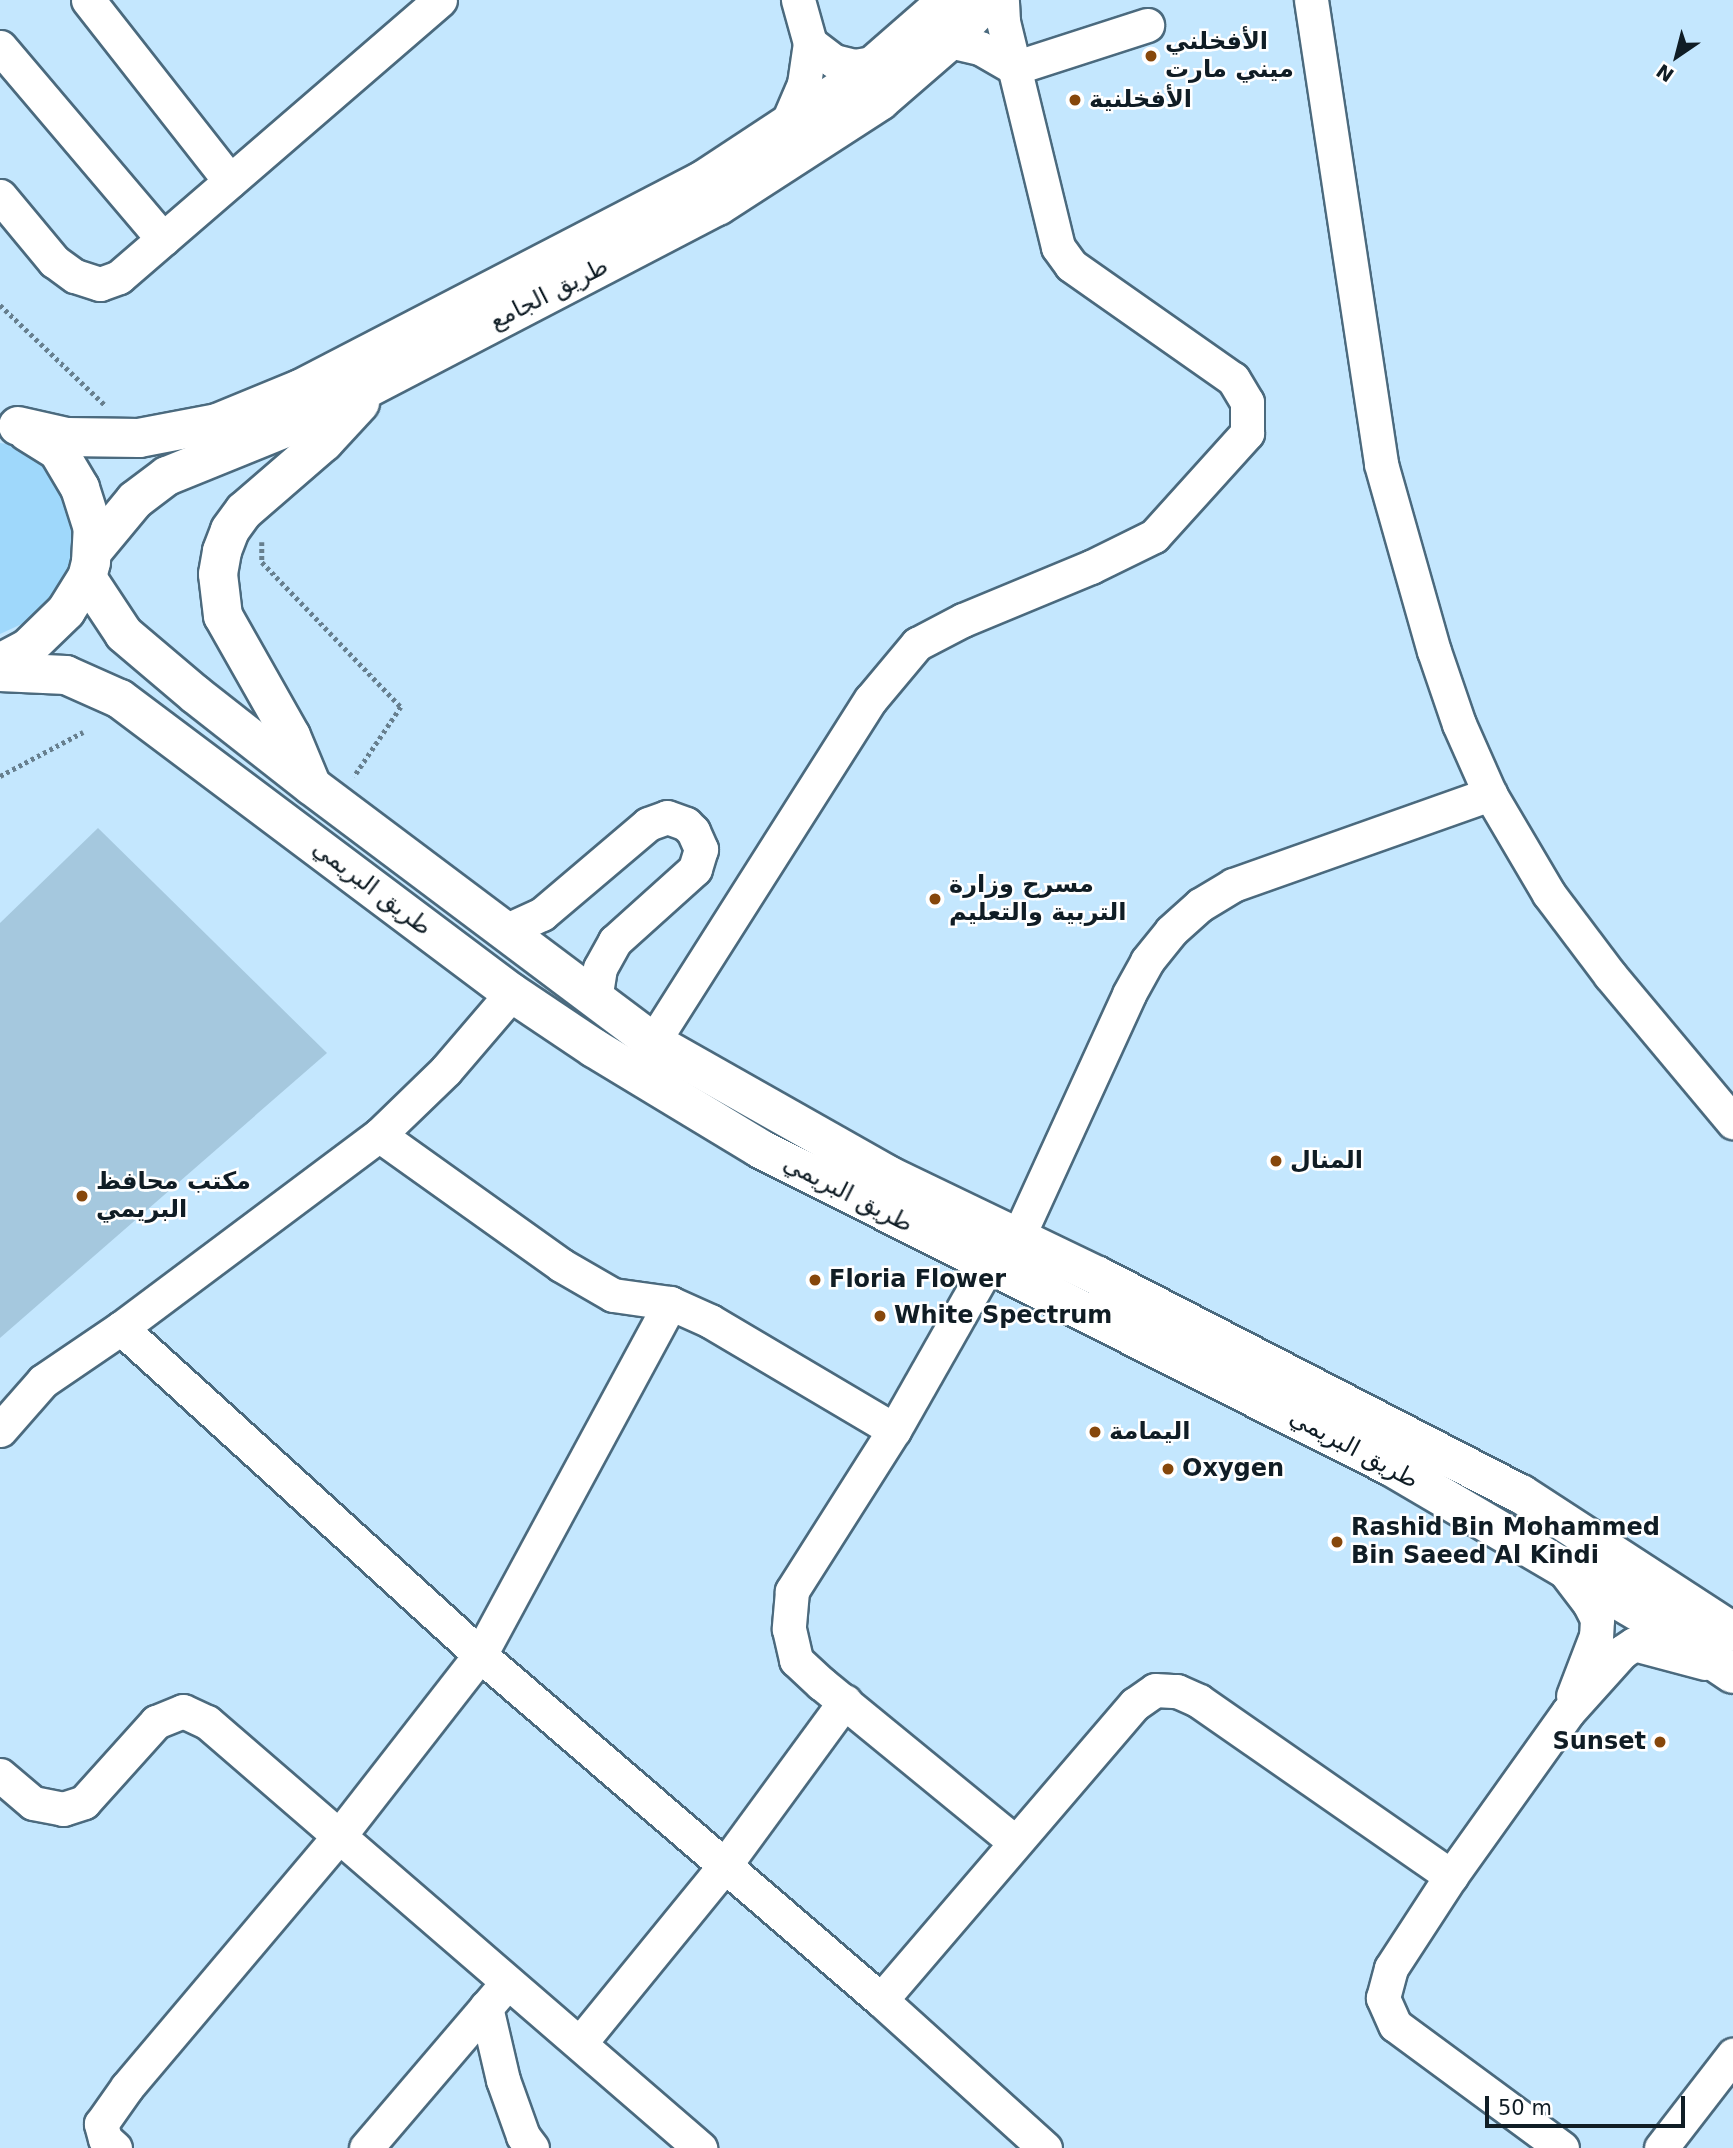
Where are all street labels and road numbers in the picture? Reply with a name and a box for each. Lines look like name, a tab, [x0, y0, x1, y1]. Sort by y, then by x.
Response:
street label: طريق الجامع	[485, 252, 613, 336]
street label: طريق البريمي	[307, 834, 437, 942]
street label: طريق البريمي	[778, 1149, 918, 1239]
street label: طريق البريمي	[1285, 1403, 1423, 1495]

